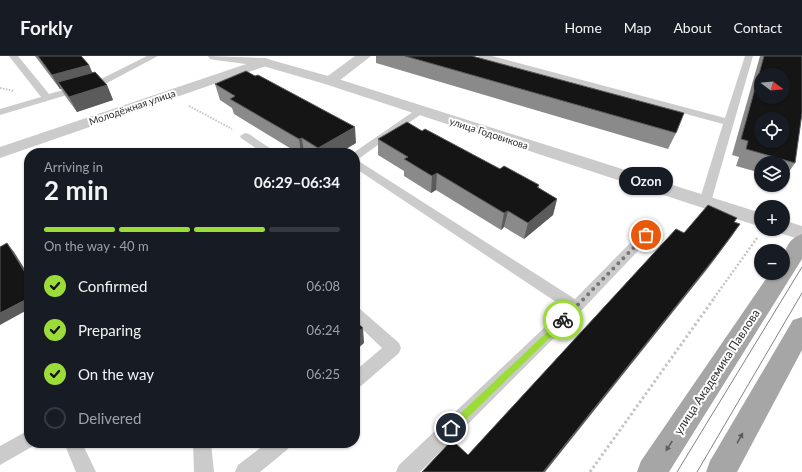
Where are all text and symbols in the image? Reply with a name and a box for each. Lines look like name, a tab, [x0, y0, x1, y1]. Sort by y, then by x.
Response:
text: Forkly	[20, 16, 73, 39]
text: Home	[564, 19, 602, 36]
text: Map	[624, 19, 651, 36]
text: About	[673, 19, 711, 36]
text: Contact	[733, 19, 782, 36]
north arrow	[754, 68, 790, 104]
map controls	[754, 68, 790, 280]
street label: Молодёжная улица	[87, 87, 177, 127]
button: locate	[754, 112, 790, 148]
street label: улица Годовикова	[448, 115, 530, 151]
button: layers	[754, 156, 790, 192]
text: Arriving in	[44, 159, 103, 175]
callout: Ozon	[619, 167, 673, 195]
text: 06:29–06:34	[254, 173, 340, 191]
text: Ozon	[630, 173, 662, 189]
text: 2 min	[44, 174, 108, 206]
button: +	[754, 200, 790, 236]
pin	[629, 218, 663, 252]
icon: bag	[635, 224, 657, 246]
text: On the way · 40 m	[44, 238, 149, 254]
button: −	[754, 244, 790, 280]
icon: check	[44, 275, 66, 297]
text: Confirmed	[78, 277, 147, 295]
text: 06:08	[307, 278, 340, 294]
courier	[543, 300, 583, 340]
street label: улица Академика Павлова	[670, 306, 763, 437]
icon: bike	[552, 309, 574, 331]
icon: check	[44, 319, 66, 341]
text: Preparing	[78, 321, 141, 339]
text: 06:24	[307, 322, 340, 338]
icon: check	[44, 363, 66, 385]
text: On the way	[78, 365, 154, 383]
text: 06:25	[307, 366, 340, 382]
text: Delivered	[78, 409, 141, 427]
pin	[434, 411, 468, 445]
icon: home	[440, 417, 462, 439]
one-way arrow	[737, 432, 743, 444]
one-way arrow	[665, 441, 673, 452]

